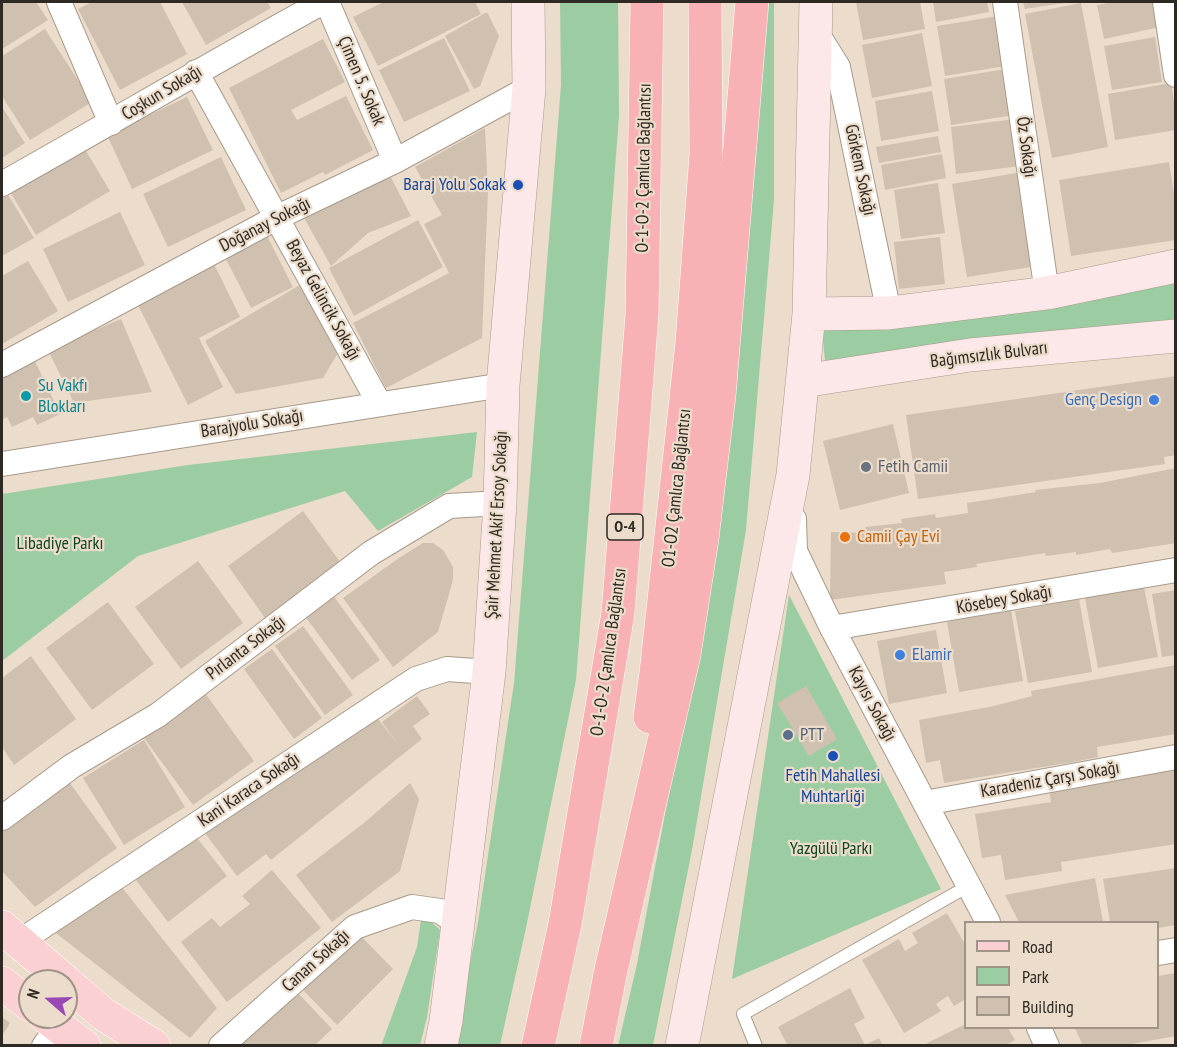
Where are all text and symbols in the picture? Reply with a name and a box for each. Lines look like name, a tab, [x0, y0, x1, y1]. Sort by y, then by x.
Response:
street label: Çimen 5. Sokak	[333, 33, 389, 129]
street label: Coşkun Sokağı	[118, 61, 206, 125]
street label: O-1-O-2 Çamlıca Bağlantısı	[632, 83, 656, 253]
street label: Öz Sokağı	[1011, 115, 1041, 179]
street label: Görkem Sokağı	[840, 122, 880, 218]
place label: Baraj Yolu Sokak	[403, 174, 506, 196]
marker: Baraj Yolu Sokak	[511, 178, 525, 192]
street label: Doğanay Sokağı	[216, 193, 314, 257]
street label: Beyaz Gelincik Sokağı	[281, 236, 365, 364]
street label: Bağımsızlık Bulvarı	[929, 337, 1049, 373]
place label: Su Vakfı Blokları	[38, 375, 88, 418]
marker: Su Vakfı Blokları	[19, 389, 33, 403]
place label: Genç Design	[1065, 389, 1142, 411]
marker: Genç Design	[1147, 393, 1161, 407]
street label: Barajyolu Sokağı	[199, 405, 305, 443]
street label: O1-O2 Çamlıca Bağlantısı	[658, 408, 696, 568]
street label: Şair Mehmet Akif Ersoy Sokağı	[481, 430, 513, 620]
place label: Fetih Camii	[878, 456, 948, 478]
marker: Fetih Camii	[859, 460, 873, 474]
road number: O-4	[607, 514, 643, 540]
place label: Camii Çay Evi	[857, 526, 940, 548]
marker: Camii Çay Evi	[838, 530, 852, 544]
park label: Libadiye Parkı	[17, 533, 103, 555]
street label: O-1-O-2 Çamlıca Bağlantısı	[587, 567, 631, 737]
street label: Kösebey Sokağı	[955, 581, 1053, 619]
street label: Pırlanta Sokağı	[202, 611, 290, 685]
place label: Elamir	[912, 644, 952, 666]
marker: Elamir	[893, 648, 907, 662]
street label: Kayısı Sokağı	[843, 663, 901, 745]
place label: PTT	[800, 724, 824, 746]
marker: PTT	[781, 728, 795, 742]
street label: Kani Karaca Sokağı	[194, 748, 304, 832]
marker: Fetih Mahallesi Muhtarliği	[826, 749, 840, 763]
street label: Karadeniz Çarşı Sokağı	[979, 757, 1121, 803]
place label: Fetih Mahallesi Muhtarliği	[785, 765, 881, 808]
park label: Yazgülü Parkı	[790, 838, 872, 860]
legend	[964, 921, 1159, 1029]
street label: Canan Sokağı	[278, 925, 354, 997]
text: Road	[1022, 935, 1053, 958]
text: Park	[1022, 965, 1049, 988]
north arrow	[18, 969, 78, 1029]
text: N	[22, 986, 44, 1001]
text: Building	[1022, 995, 1074, 1018]

